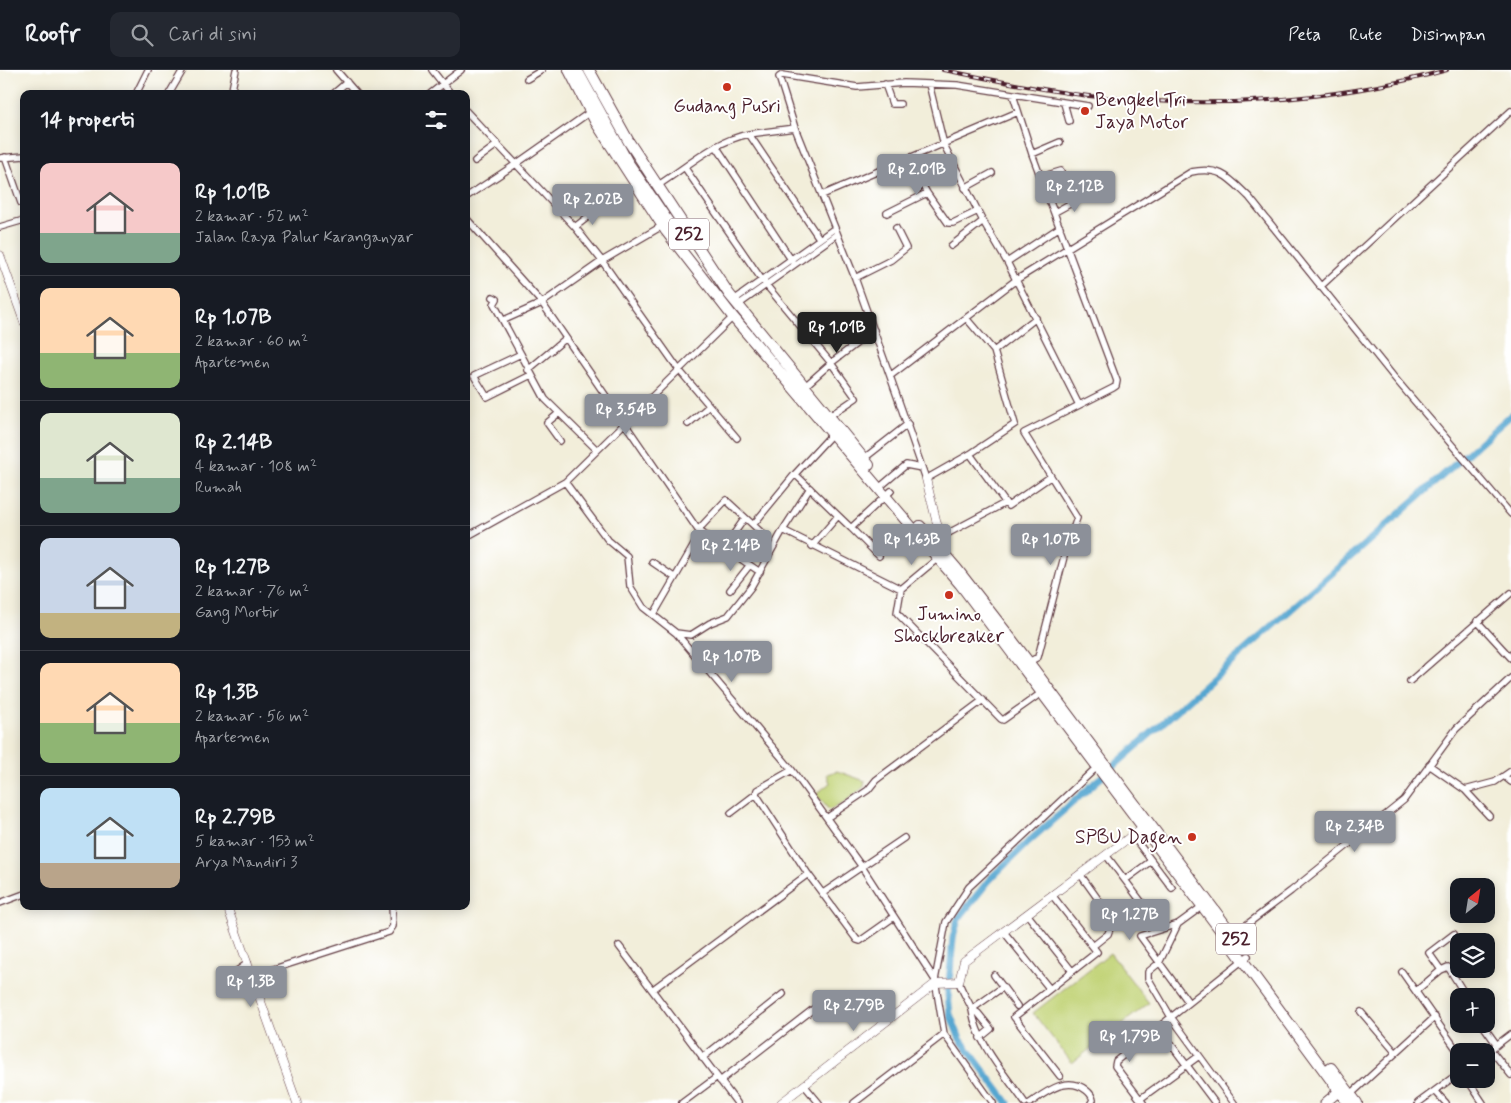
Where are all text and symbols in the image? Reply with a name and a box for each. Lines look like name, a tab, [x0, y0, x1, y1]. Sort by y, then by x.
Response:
search box	[110, 12, 460, 57]
text: Roofr	[25, 19, 80, 50]
icon: search	[128, 21, 156, 49]
text: Cari di sini	[168, 22, 257, 47]
text: Peta	[1288, 23, 1321, 47]
text: Rute	[1349, 23, 1382, 47]
text: Disimpan	[1410, 23, 1486, 47]
marker: Gudang Pusri	[721, 81, 733, 93]
place label: Bengkel Tri Jaya Motor	[1095, 88, 1188, 135]
place label: Gudang Pusri	[673, 94, 781, 120]
marker: Bengkel Tri Jaya Motor	[1079, 105, 1091, 117]
text: 14 properti	[40, 106, 134, 134]
icon: filters	[422, 106, 450, 134]
pin: Rp 2.01B	[865, 154, 969, 196]
text: Rp 2.01B	[888, 159, 946, 180]
pin: Rp 2.12B	[1023, 170, 1127, 213]
text: Rp 2.12B	[1046, 176, 1104, 197]
text: Rp 1.01B	[195, 178, 270, 206]
icon: home	[80, 183, 140, 243]
pin: Rp 2.02B	[541, 184, 645, 226]
text: Rp 2.02B	[563, 189, 623, 210]
text: 2 kamar · 52 m²	[195, 206, 309, 227]
road number: 252	[669, 218, 709, 250]
text: Jalan Raya Palur Karanganyar	[195, 227, 413, 248]
text: Rp 1.07B	[195, 303, 271, 331]
icon: home	[80, 308, 140, 368]
pin: Rp 1.01B	[785, 312, 889, 354]
text: Rp 1.01B	[808, 317, 866, 338]
text: 2 kamar · 60 m²	[195, 331, 308, 352]
text: Apartemen	[195, 352, 270, 373]
pin: Rp 3.54B	[574, 394, 678, 436]
text: Rp 3.54B	[596, 399, 656, 420]
text: Rp 2.14B	[195, 428, 272, 456]
icon: home	[80, 433, 140, 493]
text: 4 kamar · 108 m²	[195, 456, 317, 477]
text: Rumah	[195, 477, 242, 498]
pin: Rp 1.63B	[860, 524, 964, 566]
pin: Rp 1.07B	[999, 524, 1103, 566]
text: Rp 1.63B	[884, 529, 940, 550]
text: Rp 1.07B	[1022, 529, 1080, 550]
pin: Rp 2.14B	[679, 530, 783, 572]
text: Rp 2.14B	[702, 535, 760, 556]
text: Rp 1.27B	[195, 553, 270, 581]
icon: home	[80, 558, 140, 618]
text: 2 kamar · 76 m²	[195, 581, 309, 602]
marker: Jumino Shockbreaker	[943, 589, 955, 601]
text: Gang Mortir	[195, 602, 279, 623]
place label: Jumino Shockbreaker	[894, 602, 1004, 649]
pin: Rp 1.07B	[680, 640, 784, 683]
text: Rp 1.07B	[703, 646, 761, 667]
text: Rp 1.3B	[195, 678, 259, 706]
icon: home	[80, 683, 140, 743]
text: 2 kamar · 56 m²	[195, 706, 309, 727]
text: Apartemen	[195, 727, 270, 748]
text: Rp 2.79B	[195, 803, 275, 831]
icon: home	[80, 808, 140, 868]
pin: Rp 2.34B	[1303, 810, 1407, 853]
text: Rp 2.34B	[1326, 816, 1384, 837]
place label: SPBU Dagen	[1075, 825, 1182, 853]
text: 5 kamar · 153 m²	[195, 831, 315, 852]
marker: SPBU Dagen	[1186, 831, 1198, 843]
text: Arya Mandiri 3	[195, 852, 298, 873]
north arrow	[1450, 878, 1495, 922]
map controls	[1450, 878, 1495, 1088]
pin: Rp 1.27B	[1078, 898, 1182, 941]
text: Rp 1.27B	[1101, 904, 1159, 925]
road number: 252	[1216, 924, 1256, 954]
button: layers	[1450, 933, 1495, 978]
pin: Rp 1.3B	[205, 966, 297, 1008]
text: Rp 1.3B	[227, 971, 275, 992]
button: +	[1450, 988, 1495, 1033]
pin: Rp 2.79B	[802, 990, 906, 1032]
text: Rp 2.79B	[823, 995, 885, 1016]
pin: Rp 1.79B	[1078, 1020, 1182, 1063]
text: Rp 1.79B	[1100, 1026, 1160, 1047]
button: −	[1450, 1043, 1495, 1088]

